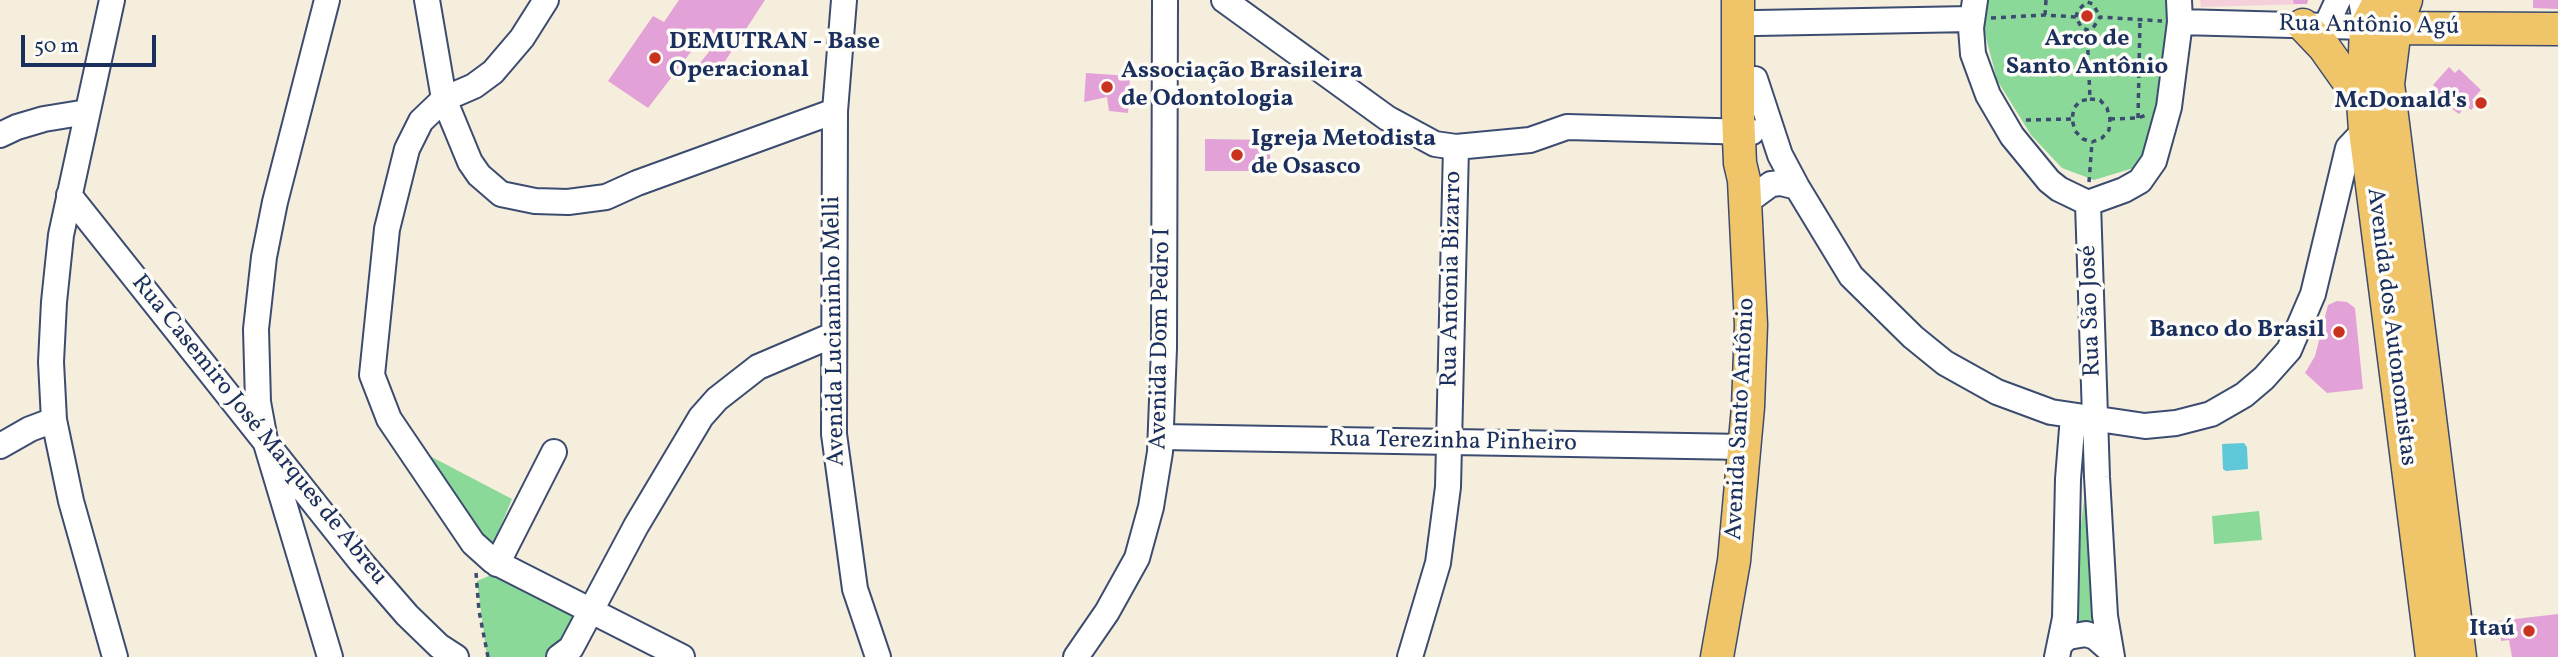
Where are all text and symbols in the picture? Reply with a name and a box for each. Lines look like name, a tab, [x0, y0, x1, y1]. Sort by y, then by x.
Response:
marker: Arco de Santo Antônio	[2079, 8, 2095, 24]
street label: Rua Antônio Agú	[2278, 11, 2460, 43]
scale bar	[24, 21, 159, 65]
place label: Arco de Santo Antônio	[2006, 27, 2168, 83]
place label: DEMUTRAN - Base Operacional	[669, 30, 880, 86]
text: 50 m	[34, 32, 79, 61]
marker: DEMUTRAN - Base Operacional	[647, 50, 663, 66]
place label: Associação Brasileira de Odontologia	[1121, 59, 1363, 115]
marker: Associação Brasileira de Odontologia	[1099, 79, 1115, 95]
place label: McDonald's	[2335, 89, 2467, 117]
marker: McDonald's	[2473, 95, 2489, 111]
place label: Igreja Metodista de Osasco	[1251, 127, 1436, 183]
marker: Igreja Metodista de Osasco	[1229, 147, 1245, 163]
street label: Rua Antonia Bizarro	[1437, 171, 1469, 387]
street label: Avenida dos Autonomistas	[2359, 186, 2421, 468]
street label: Avenida Lucianinho Melli	[819, 195, 853, 467]
street label: Avenida Dom Pedro I	[1146, 228, 1178, 450]
street label: Rua São José	[2075, 245, 2109, 377]
street label: Rua Casemiro José Marques de Abreu	[124, 270, 392, 592]
street label: Avenida Santo Antônio	[1721, 297, 1763, 541]
place label: Banco do Brasil	[2149, 318, 2325, 346]
marker: Banco do Brasil	[2331, 324, 2347, 340]
street label: Rua Terezinha Pinheiro	[1329, 426, 1577, 460]
place label: Itaú	[2469, 617, 2515, 645]
marker: Itaú	[2521, 623, 2537, 639]

